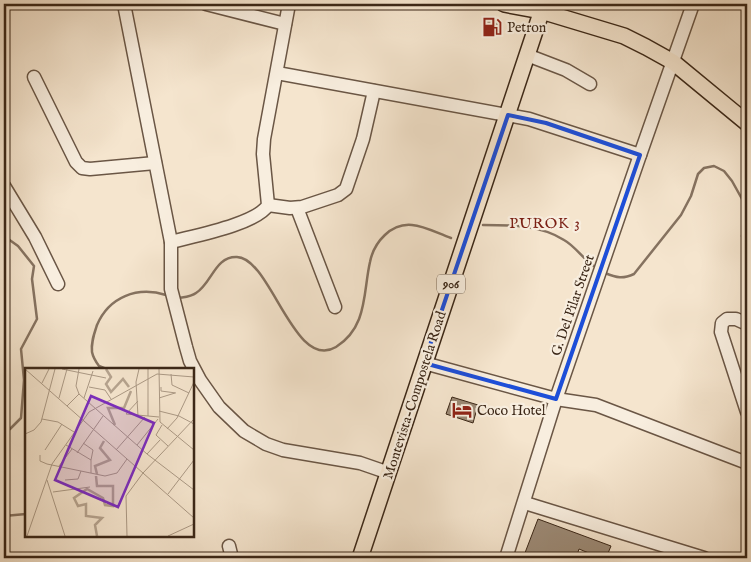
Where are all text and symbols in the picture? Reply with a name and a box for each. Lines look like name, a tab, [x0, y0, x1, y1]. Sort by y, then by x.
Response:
fuel station icon: Petron	[481, 16, 503, 38]
place label: Petron	[507, 19, 547, 37]
district label: PUROK 3	[509, 214, 581, 233]
street label: G. Del Pilar Street	[547, 252, 599, 358]
road number: 906	[437, 274, 465, 294]
street label: Montevista-Compostela Road	[379, 308, 451, 482]
inset map	[25, 368, 194, 537]
hotel icon: Coco Hotel	[451, 399, 473, 421]
place label: Coco Hotel	[477, 402, 546, 420]

